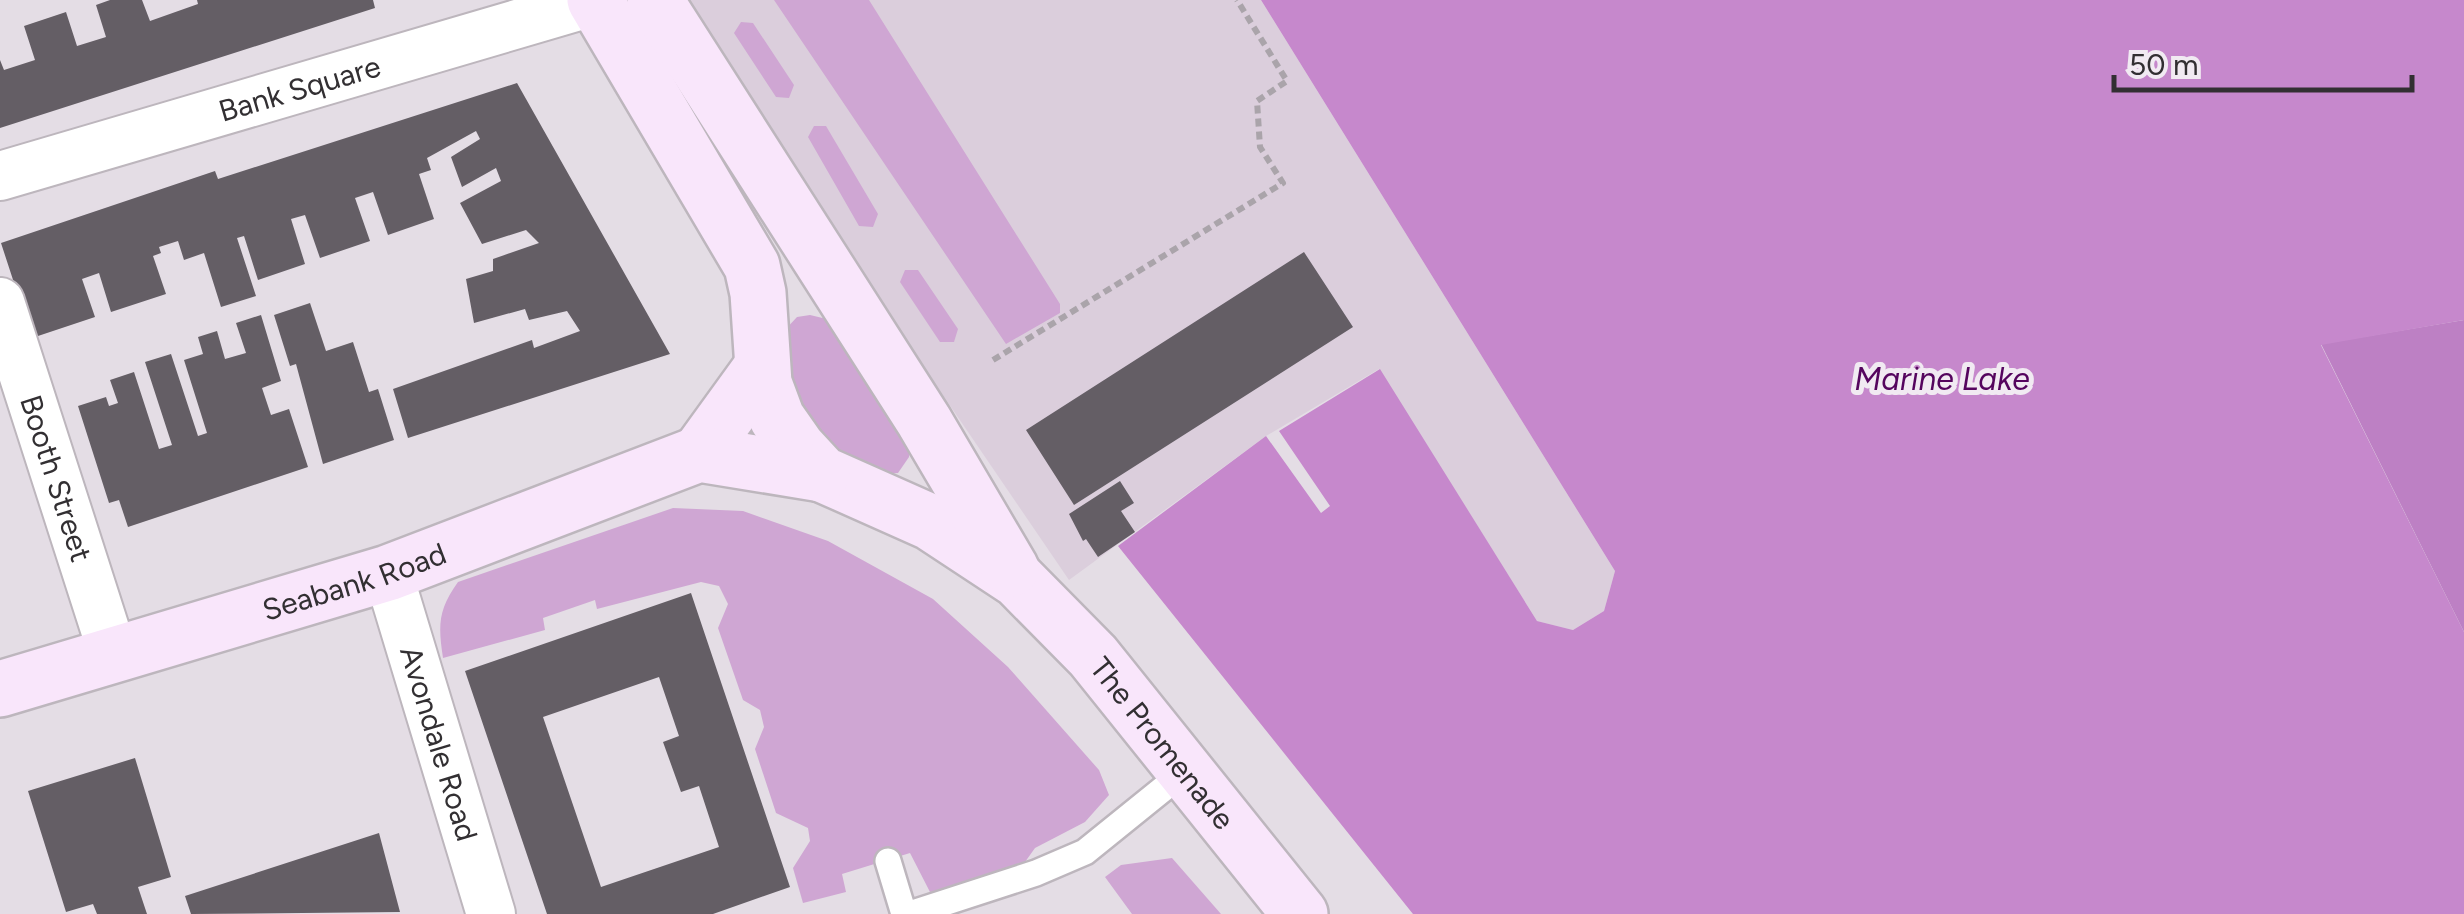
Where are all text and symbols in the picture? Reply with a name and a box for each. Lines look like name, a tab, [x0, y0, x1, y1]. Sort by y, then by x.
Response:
scale bar	[2114, 30, 2412, 92]
text: 50 m	[2129, 46, 2198, 83]
street label: Bank Square	[214, 47, 385, 129]
water label: Marine Lake	[1854, 360, 2030, 398]
street label: Booth Street	[13, 390, 101, 566]
street label: Seabank Road	[258, 534, 451, 628]
street label: Avondale Road	[393, 641, 486, 845]
street label: The Promenade	[1083, 650, 1243, 836]

